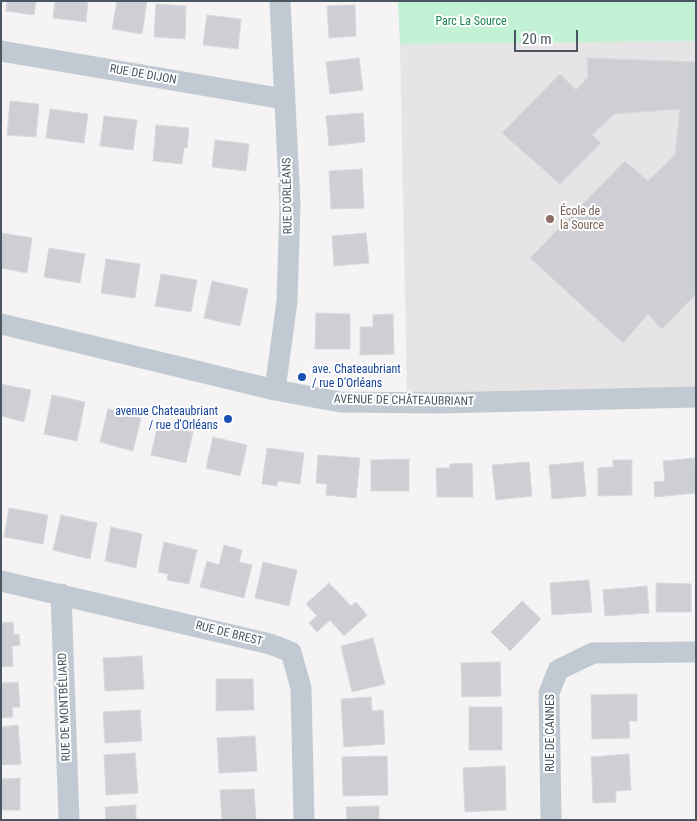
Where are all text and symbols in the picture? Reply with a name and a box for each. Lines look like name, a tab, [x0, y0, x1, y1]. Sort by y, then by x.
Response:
park label: Parc La Source	[435, 15, 507, 29]
scale bar	[517, 20, 581, 52]
text: 20 m	[522, 30, 552, 48]
street label: RUE DE DIJON	[108, 62, 178, 88]
street label: RUE D'ORLÉANS	[280, 158, 296, 234]
place label: École de la Source	[560, 205, 604, 233]
marker: École de la Source	[544, 213, 556, 225]
place label: ave. Chateaubriant / rue D'Orléans	[312, 363, 401, 391]
marker: ave. Chateaubriant / rue D'Orléans	[296, 371, 308, 383]
street label: AVENUE DE CHÂTEAUBRIANT	[334, 393, 474, 409]
place label: avenue Chateaubriant / rue d'Orléans	[115, 405, 218, 433]
marker: avenue Chateaubriant / rue d'Orléans	[222, 413, 234, 425]
street label: RUE DE BREST	[194, 619, 264, 649]
street label: RUE DE MONTBÉLIARD	[56, 652, 74, 762]
street label: RUE DE CANNES	[544, 694, 558, 772]

